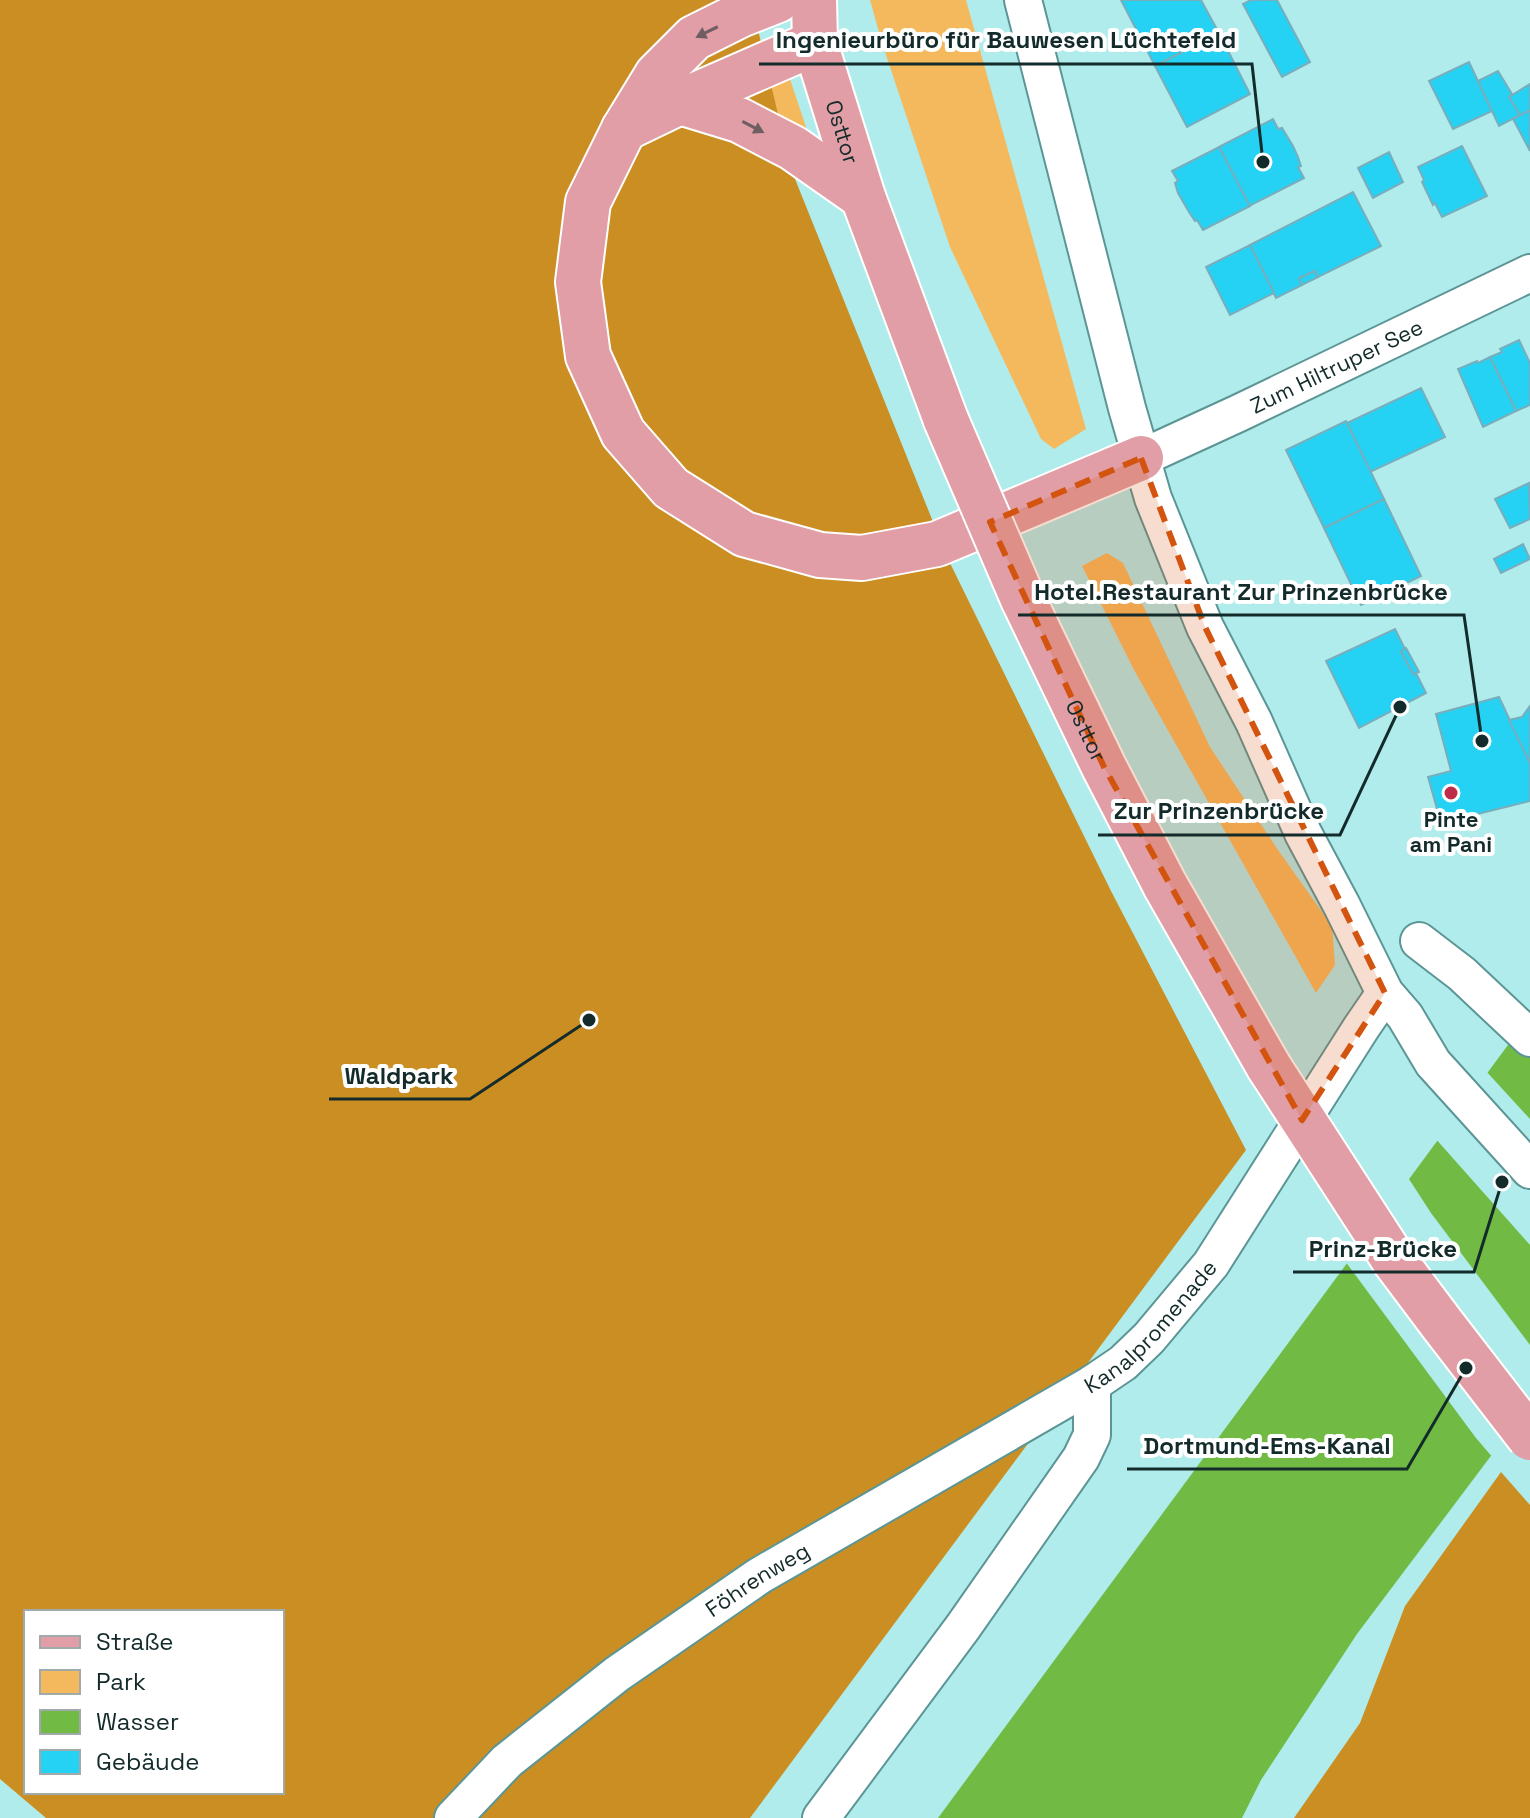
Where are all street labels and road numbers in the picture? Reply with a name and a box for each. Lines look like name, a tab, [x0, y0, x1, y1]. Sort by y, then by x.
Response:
street label: Osttor	[820, 96, 866, 167]
street label: Zum Hiltruper See	[1245, 313, 1427, 420]
street label: Osttor	[1060, 695, 1113, 766]
street label: Kanalpromenade	[1079, 1254, 1223, 1400]
street label: Föhrenweg	[700, 1536, 814, 1623]

